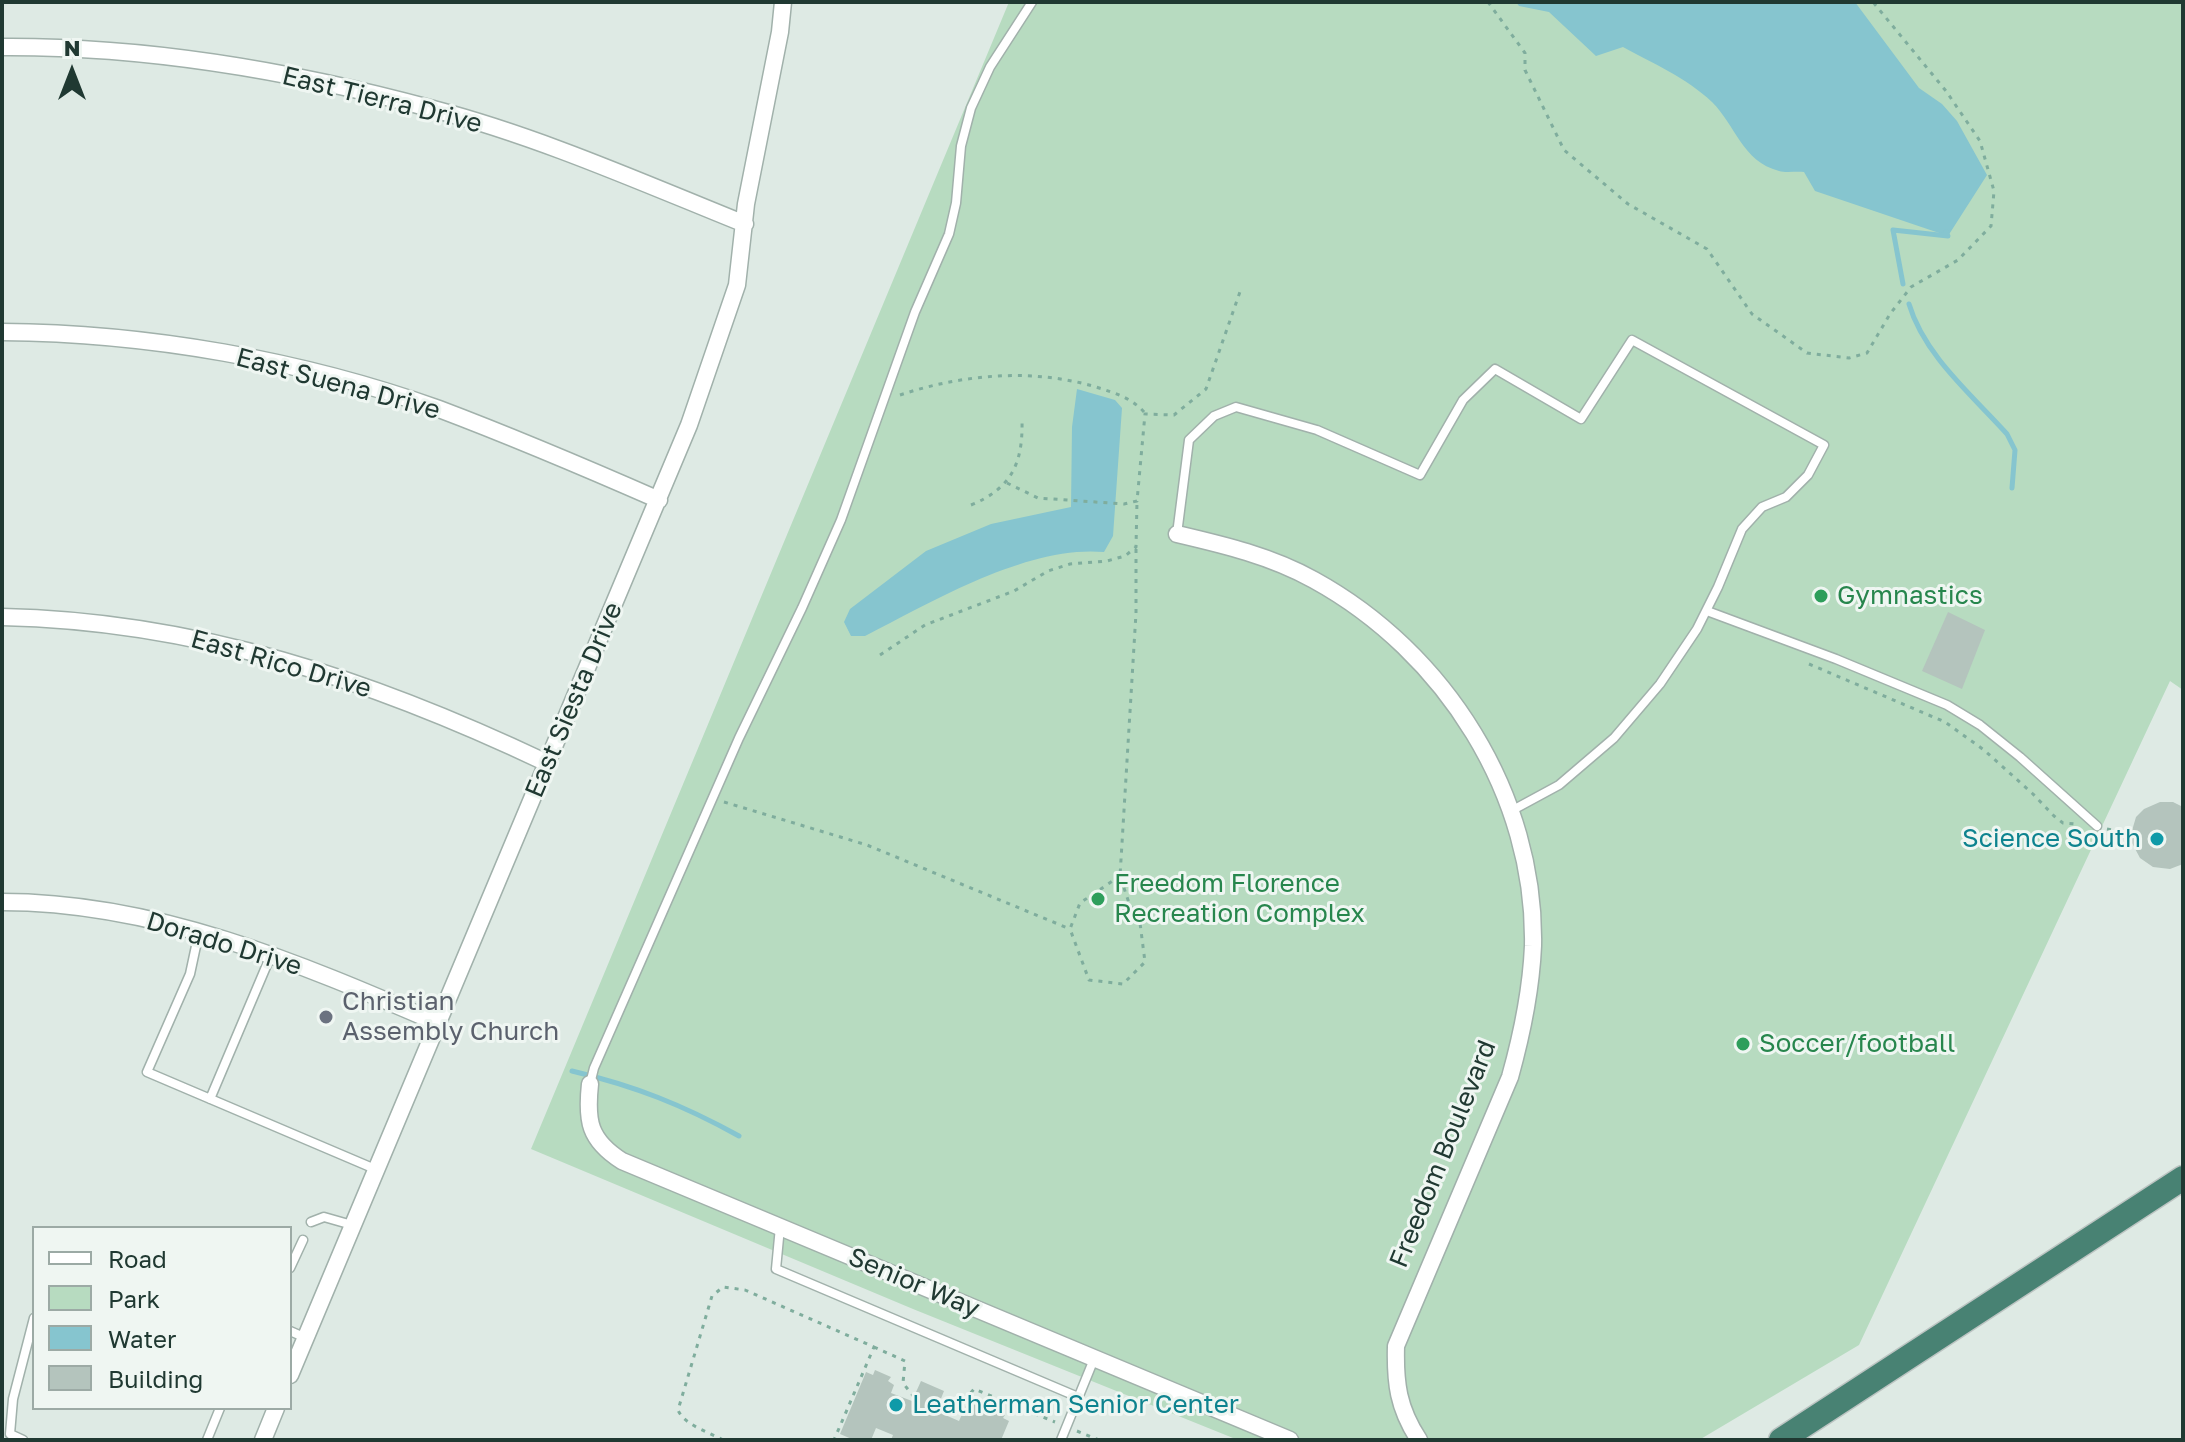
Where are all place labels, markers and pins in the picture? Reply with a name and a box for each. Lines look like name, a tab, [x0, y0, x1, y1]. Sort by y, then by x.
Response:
place label: Gymnastics	[1837, 580, 1983, 612]
marker: Gymnastics	[1812, 587, 1830, 605]
place label: Science South	[1962, 823, 2141, 855]
marker: Science South	[2148, 830, 2166, 848]
place label: Freedom Florence Recreation Complex	[1114, 868, 1365, 930]
marker: Freedom Florence Recreation Complex	[1089, 890, 1107, 908]
place label: Christian Assembly Church	[342, 986, 559, 1048]
marker: Christian Assembly Church	[317, 1008, 335, 1026]
place label: Soccer/football	[1759, 1028, 1955, 1060]
marker: Soccer/football	[1734, 1035, 1752, 1053]
place label: Leatherman Senior Center	[912, 1389, 1239, 1421]
marker: Leatherman Senior Center	[887, 1396, 905, 1414]

